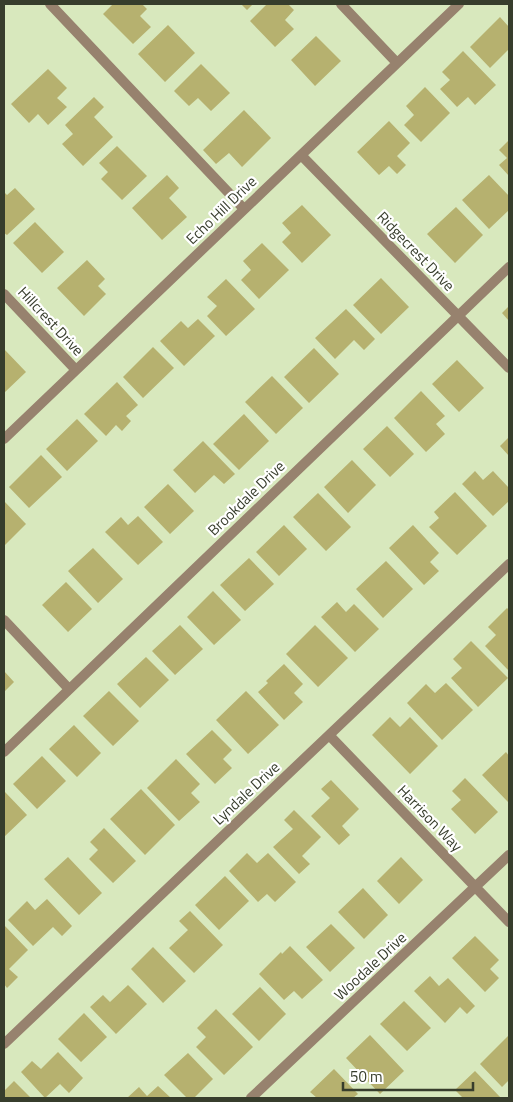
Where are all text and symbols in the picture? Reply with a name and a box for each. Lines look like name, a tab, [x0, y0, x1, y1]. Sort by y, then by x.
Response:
street label: Echo Hill Drive	[180, 170, 262, 250]
street label: Ridgecrest Drive	[372, 206, 460, 296]
street label: Hillcrest Drive	[13, 281, 89, 361]
street label: Brookdale Drive	[202, 455, 290, 541]
street label: Lyndale Drive	[207, 756, 285, 830]
street label: Harrison Way	[392, 779, 468, 857]
street label: Woodale Drive	[329, 926, 411, 1006]
scale bar	[343, 1060, 473, 1092]
text: 50 m	[350, 1065, 383, 1088]

